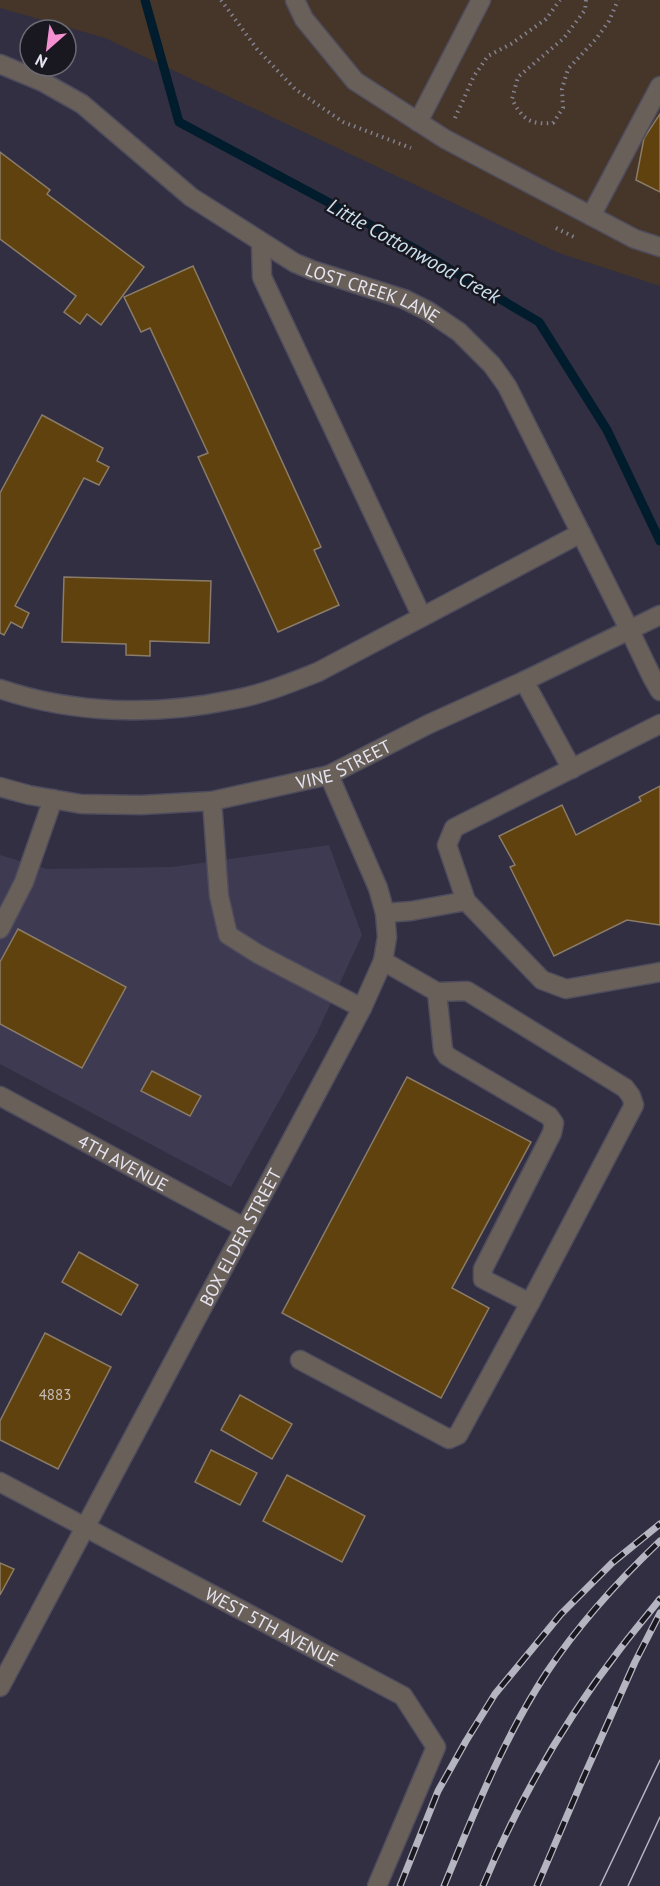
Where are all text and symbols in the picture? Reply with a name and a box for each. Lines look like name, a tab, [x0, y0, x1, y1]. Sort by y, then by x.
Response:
north arrow	[18, 18, 78, 78]
text: N	[32, 50, 50, 73]
water label: Little Cottonwood Creek	[323, 193, 506, 310]
street label: LOST CREEK LANE	[302, 257, 445, 327]
street label: VINE STREET	[293, 734, 395, 794]
street label: 4TH AVENUE	[74, 1129, 172, 1196]
street label: BOX ELDER STREET	[194, 1164, 286, 1310]
house number: 4883	[39, 1385, 71, 1404]
street label: WEST 5TH AVENUE	[201, 1582, 343, 1671]

